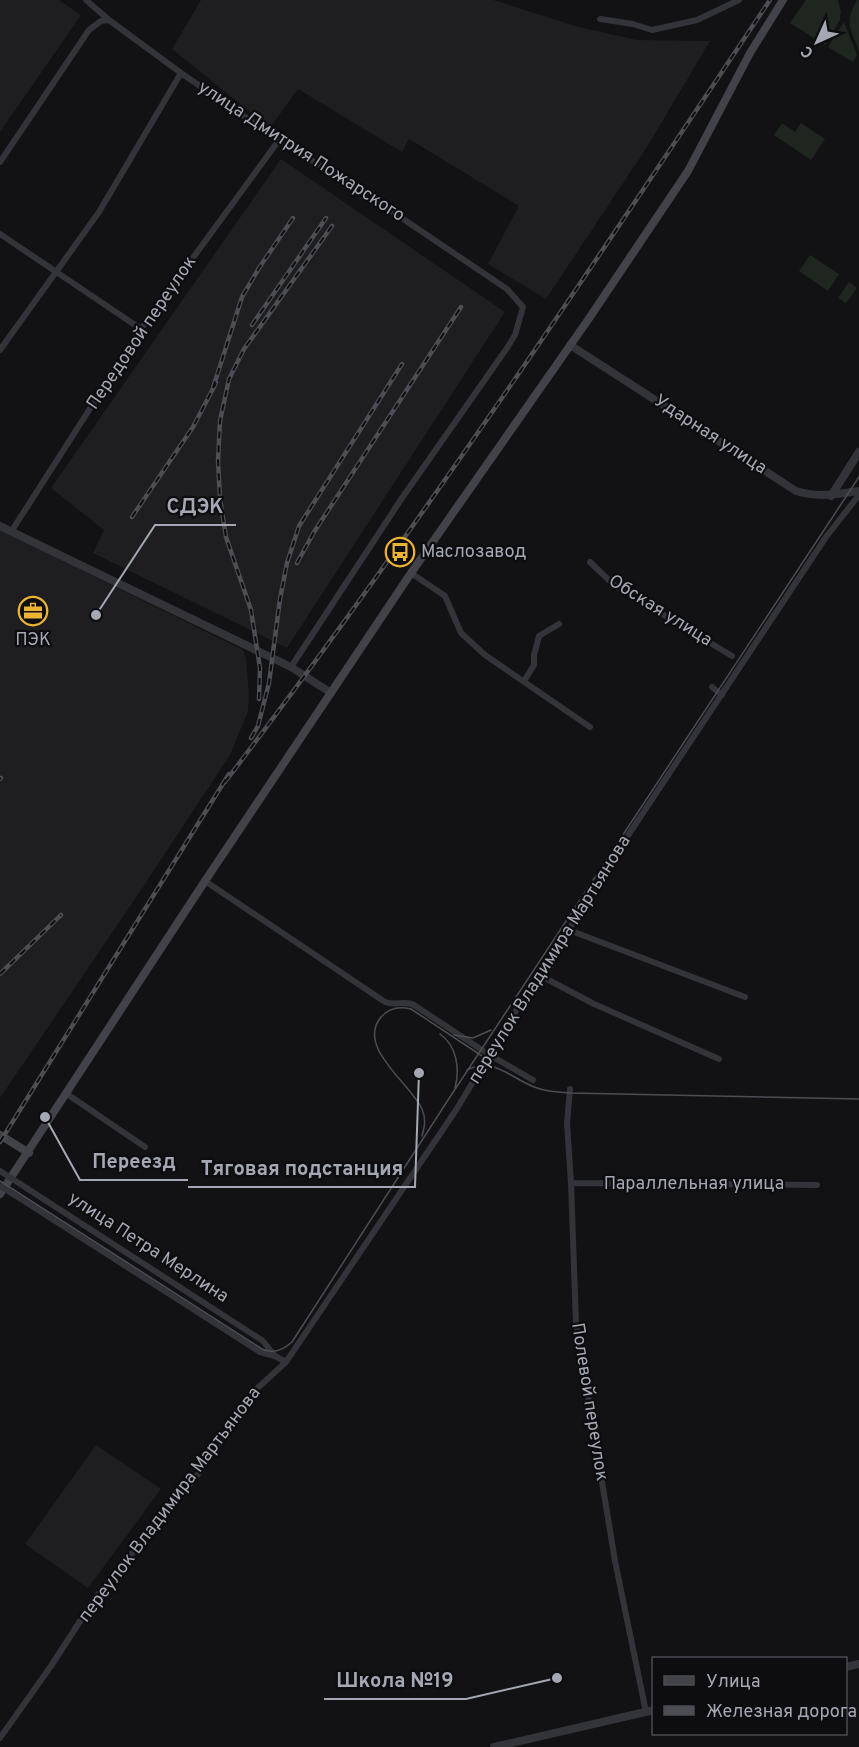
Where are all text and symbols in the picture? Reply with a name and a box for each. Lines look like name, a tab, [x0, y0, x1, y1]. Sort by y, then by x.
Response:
north arrow	[787, 12, 847, 72]
text: С	[797, 41, 818, 62]
street label: улица Дмитрия Пожарского	[193, 76, 409, 228]
street label: Передовой переулок	[82, 252, 202, 414]
street label: Ударная улица	[649, 390, 771, 480]
callout: СДЭК	[155, 487, 236, 525]
text: СДЭК	[166, 495, 224, 521]
bus stop icon: Маслозавод	[384, 536, 416, 568]
place label: Маслозавод	[421, 541, 526, 564]
street label: Обская улица	[604, 570, 716, 652]
office icon: ПЭК	[17, 595, 49, 627]
place label: ПЭК	[15, 629, 51, 652]
street label: переулок Владимира Мартьянова	[464, 831, 636, 1089]
callout: Переезд	[80, 1142, 188, 1180]
callout: Тяговая подстанция	[188, 1149, 415, 1187]
text: Переезд	[92, 1150, 176, 1176]
text: Тяговая подстанция	[201, 1157, 403, 1183]
street label: Параллельная улица	[604, 1173, 784, 1196]
street label: улица Петра Мерлина	[63, 1187, 233, 1309]
street label: Полевой переулок	[565, 1321, 613, 1483]
street label: переулок Владимира Мартьянова	[74, 1383, 266, 1627]
legend	[652, 1657, 847, 1735]
callout: Школа №19	[324, 1661, 466, 1699]
text: Школа №19	[336, 1669, 454, 1695]
text: Улица	[706, 1671, 760, 1694]
text: Железная дорога	[706, 1701, 857, 1724]

